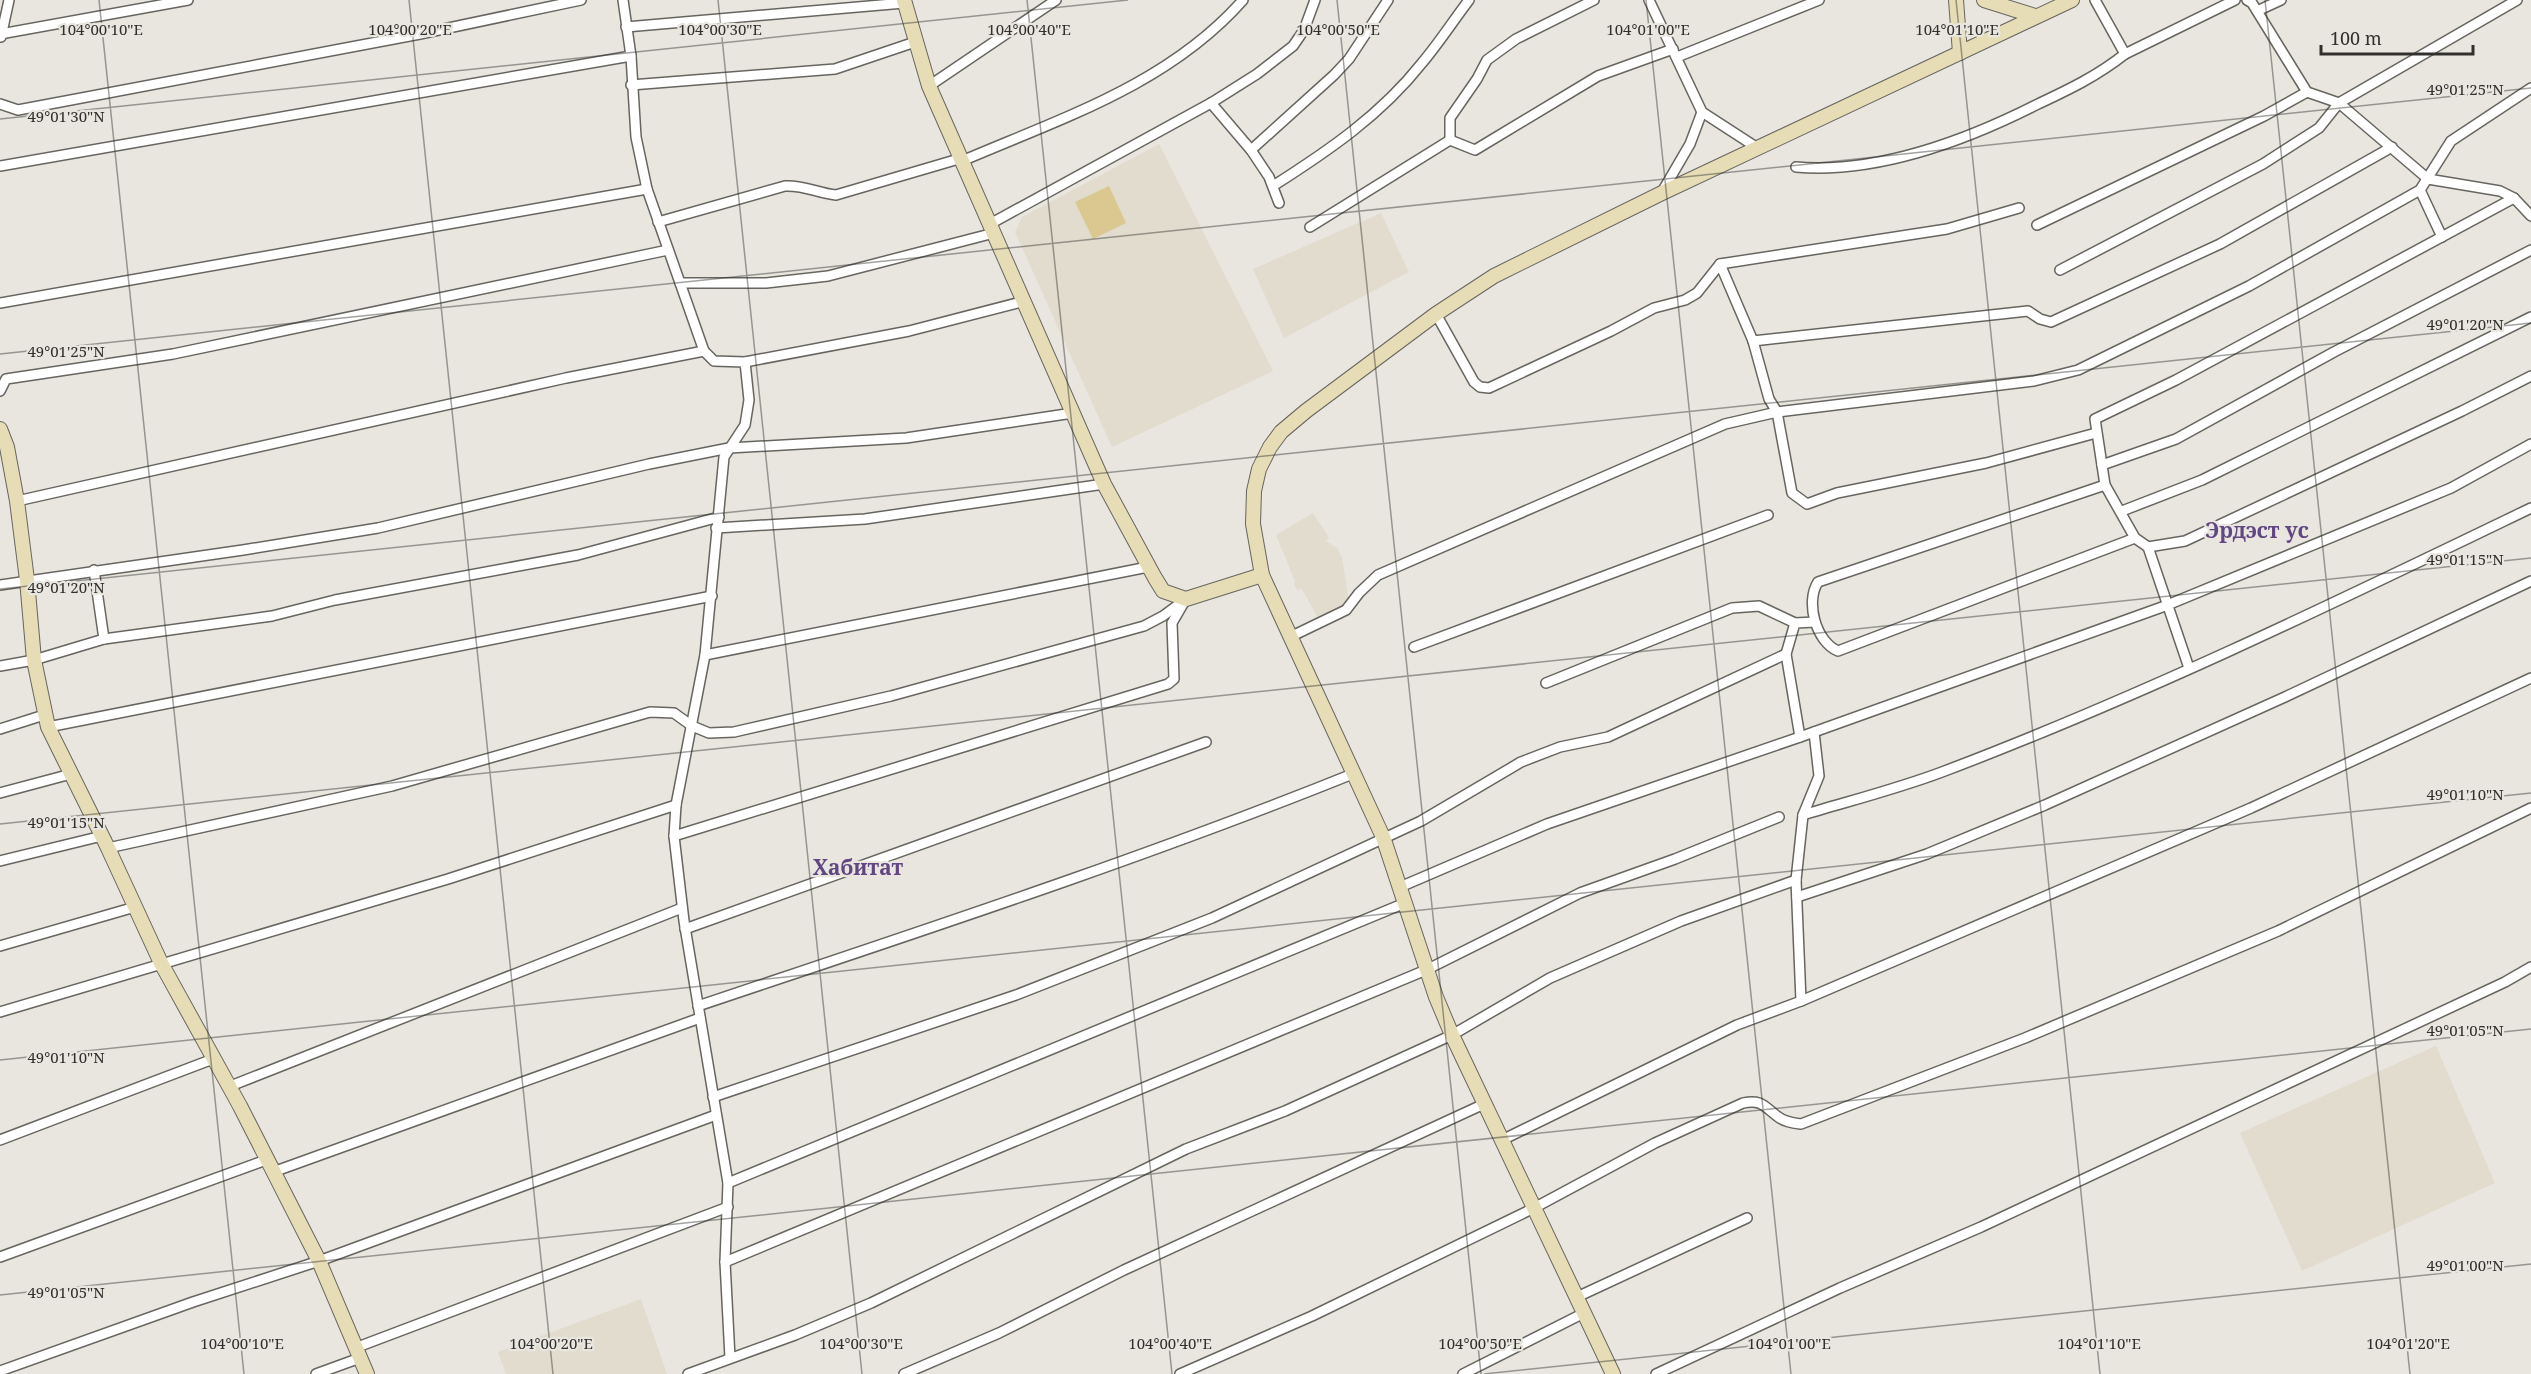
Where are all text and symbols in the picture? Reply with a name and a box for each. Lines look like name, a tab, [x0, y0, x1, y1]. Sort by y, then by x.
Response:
scale bar	[2321, 18, 2472, 56]
text: 104°00'10"E	[59, 19, 143, 39]
text: 104°00'20"E	[368, 19, 452, 39]
text: 104°00'30"E	[678, 19, 762, 39]
text: 104°00'40"E	[987, 19, 1071, 39]
text: 104°00'50"E	[1296, 19, 1380, 39]
text: 104°01'00"E	[1606, 19, 1690, 39]
text: 104°01'10"E	[1915, 19, 1999, 39]
text: 100 m	[2330, 26, 2382, 50]
text: 49°01'25"N	[2426, 79, 2504, 99]
text: 49°01'30"N	[27, 106, 105, 126]
text: 49°01'20"N	[2426, 314, 2504, 334]
text: 49°01'25"N	[27, 341, 105, 361]
district label: Эрдэст ус	[2205, 516, 2309, 544]
text: 49°01'15"N	[2426, 549, 2504, 569]
text: 49°01'20"N	[27, 577, 105, 597]
text: 49°01'10"N	[2426, 784, 2504, 804]
text: 49°01'15"N	[27, 812, 105, 832]
district label: Хабитат	[813, 853, 904, 881]
text: 49°01'05"N	[2426, 1020, 2504, 1040]
text: 49°01'10"N	[27, 1047, 105, 1067]
text: 49°01'00"N	[2426, 1255, 2504, 1275]
text: 49°01'05"N	[27, 1282, 105, 1302]
text: 104°00'10"E	[200, 1333, 284, 1353]
text: 104°00'20"E	[509, 1333, 593, 1353]
text: 104°00'30"E	[819, 1333, 903, 1353]
text: 104°00'40"E	[1128, 1333, 1212, 1353]
text: 104°00'50"E	[1438, 1333, 1522, 1353]
text: 104°01'00"E	[1747, 1333, 1831, 1353]
text: 104°01'10"E	[2057, 1333, 2141, 1353]
text: 104°01'20"E	[2366, 1333, 2450, 1353]

